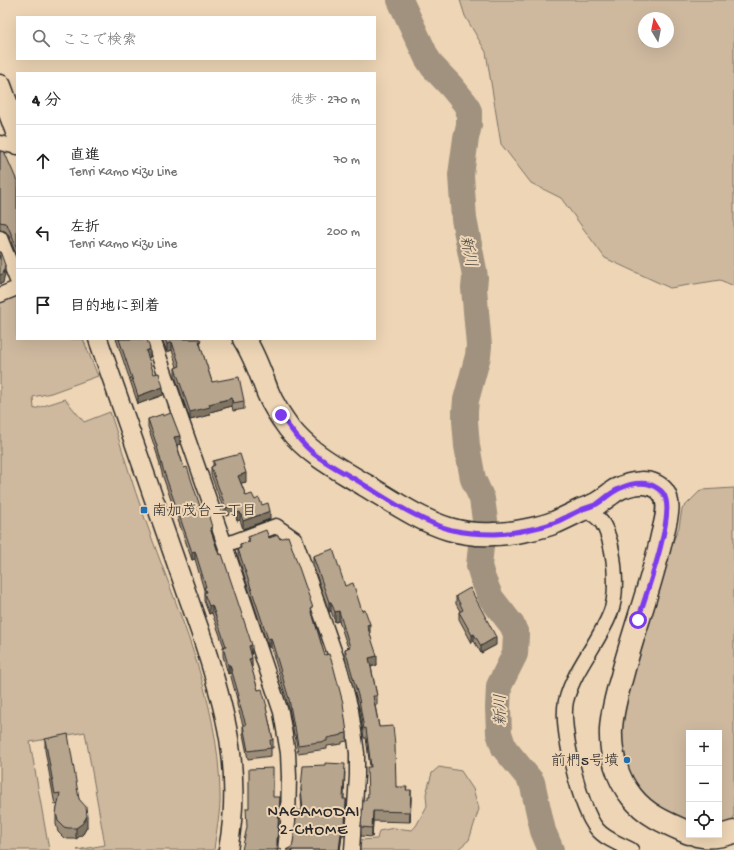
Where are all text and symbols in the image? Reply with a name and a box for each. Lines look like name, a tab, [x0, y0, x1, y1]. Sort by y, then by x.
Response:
north arrow	[638, 12, 674, 48]
search box	[16, 16, 376, 60]
icon: search	[30, 27, 52, 49]
text: ここで検索	[62, 32, 137, 50]
text: 4 分	[32, 92, 61, 112]
text: 徒歩 · 270 m	[291, 93, 360, 108]
text: 直進	[70, 147, 100, 165]
icon: ahead	[32, 150, 54, 172]
text: 70 m	[334, 153, 360, 168]
text: Tenri Kamo Kizu Line	[70, 165, 177, 180]
text: 左折	[70, 219, 100, 237]
icon: left	[32, 222, 54, 244]
text: 200 m	[327, 225, 360, 240]
water label: 新川	[454, 234, 480, 269]
text: Tenri Kamo Kizu Line	[70, 237, 177, 252]
icon: arrive	[32, 294, 54, 316]
text: 目的地に到着	[70, 298, 160, 316]
route end	[272, 406, 290, 424]
place label: 南加茂台二丁目	[152, 502, 257, 521]
marker: 南加茂台二丁目	[139, 505, 149, 515]
route start	[629, 611, 647, 629]
water label: 新川	[492, 694, 512, 726]
map controls	[686, 730, 722, 838]
button: +	[686, 730, 722, 766]
place label: 前椚5号墳	[551, 752, 619, 771]
marker: 前椚5号墳	[622, 755, 632, 765]
button: −	[686, 766, 722, 802]
button: locate	[686, 802, 722, 838]
district label: NAGAMODAI 2-CHOME	[268, 804, 360, 841]

